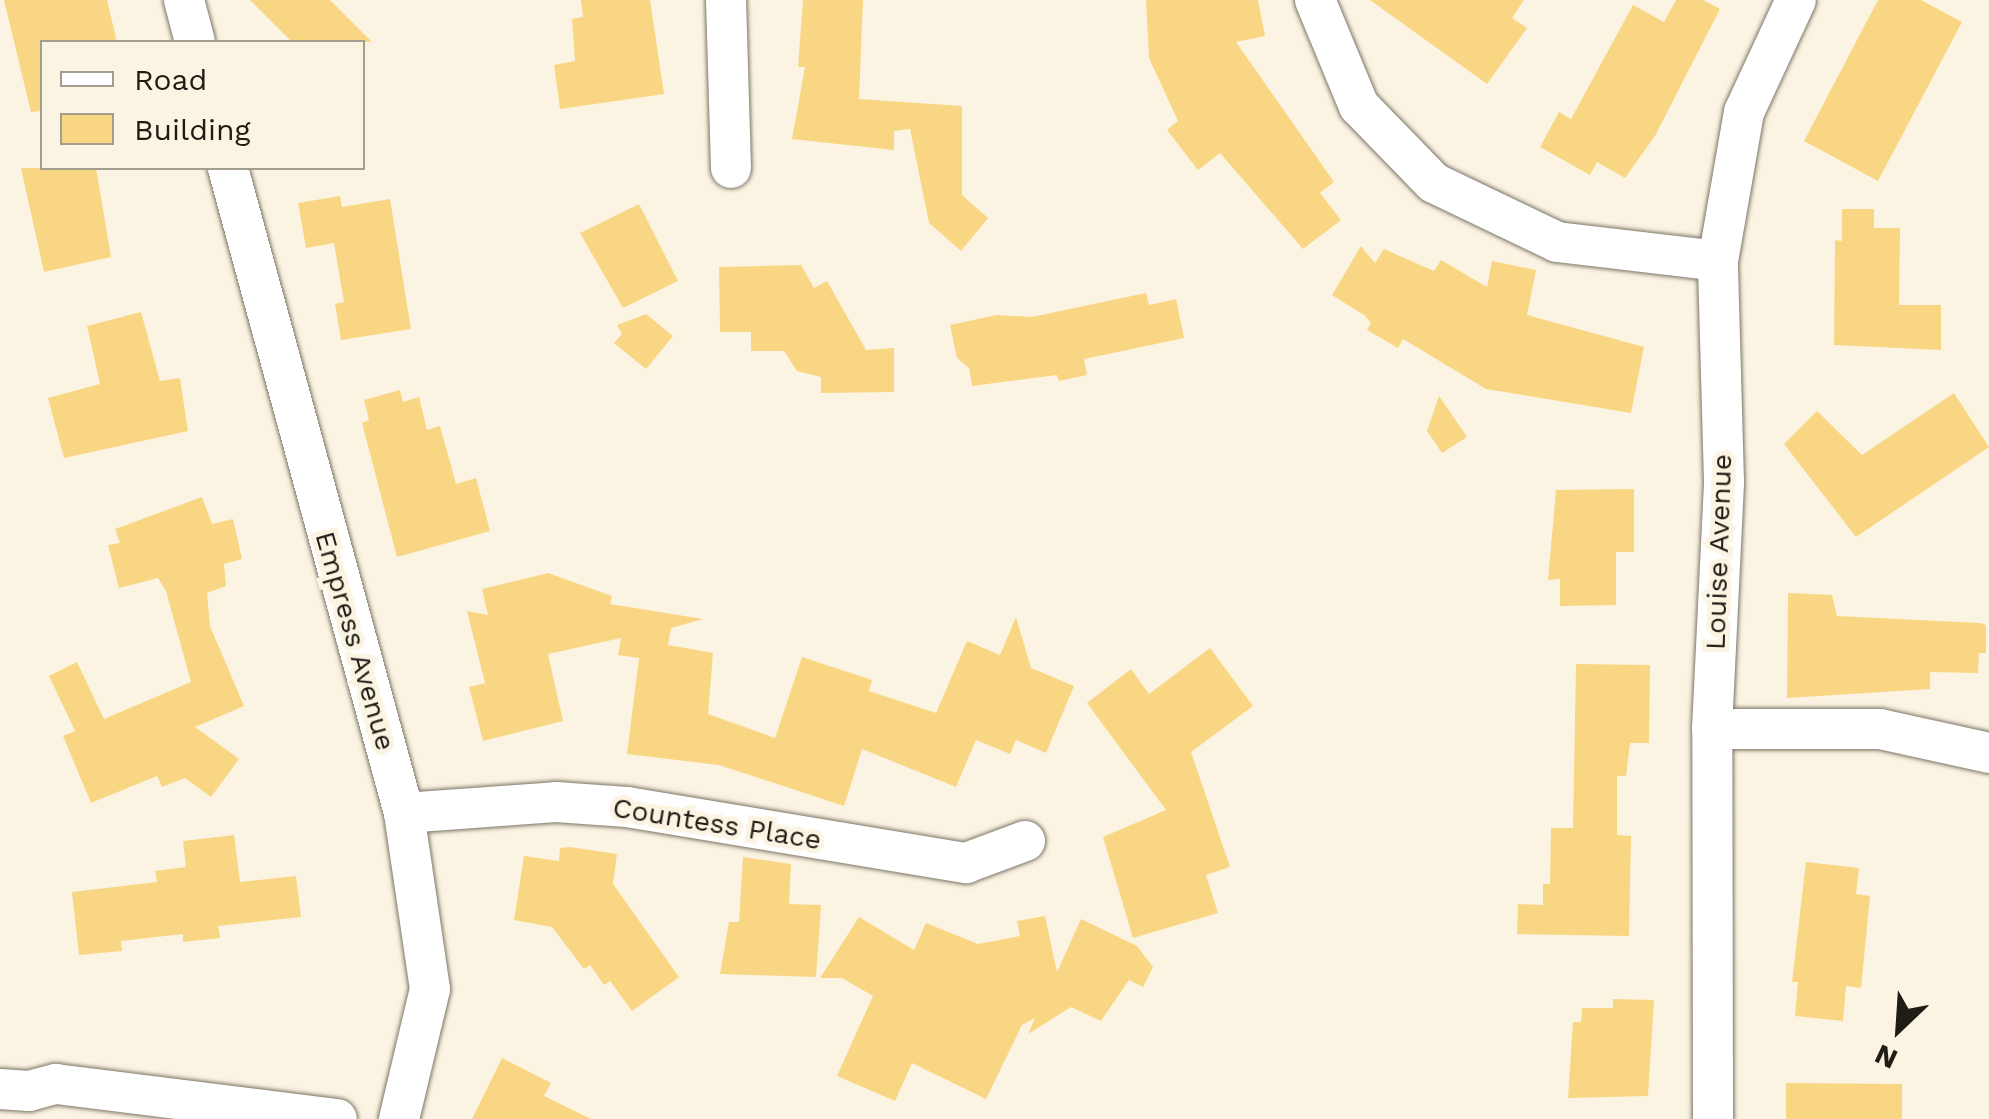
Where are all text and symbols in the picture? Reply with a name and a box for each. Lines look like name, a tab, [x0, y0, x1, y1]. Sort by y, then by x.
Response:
legend	[40, 40, 365, 170]
text: Road	[134, 62, 207, 97]
text: Building	[134, 112, 251, 147]
street label: Louise Avenue	[1699, 453, 1739, 651]
street label: Empress Avenue	[308, 527, 402, 755]
street label: Countess Place	[610, 791, 824, 857]
north arrow	[1849, 979, 1949, 1079]
text: N	[1870, 1037, 1902, 1076]

